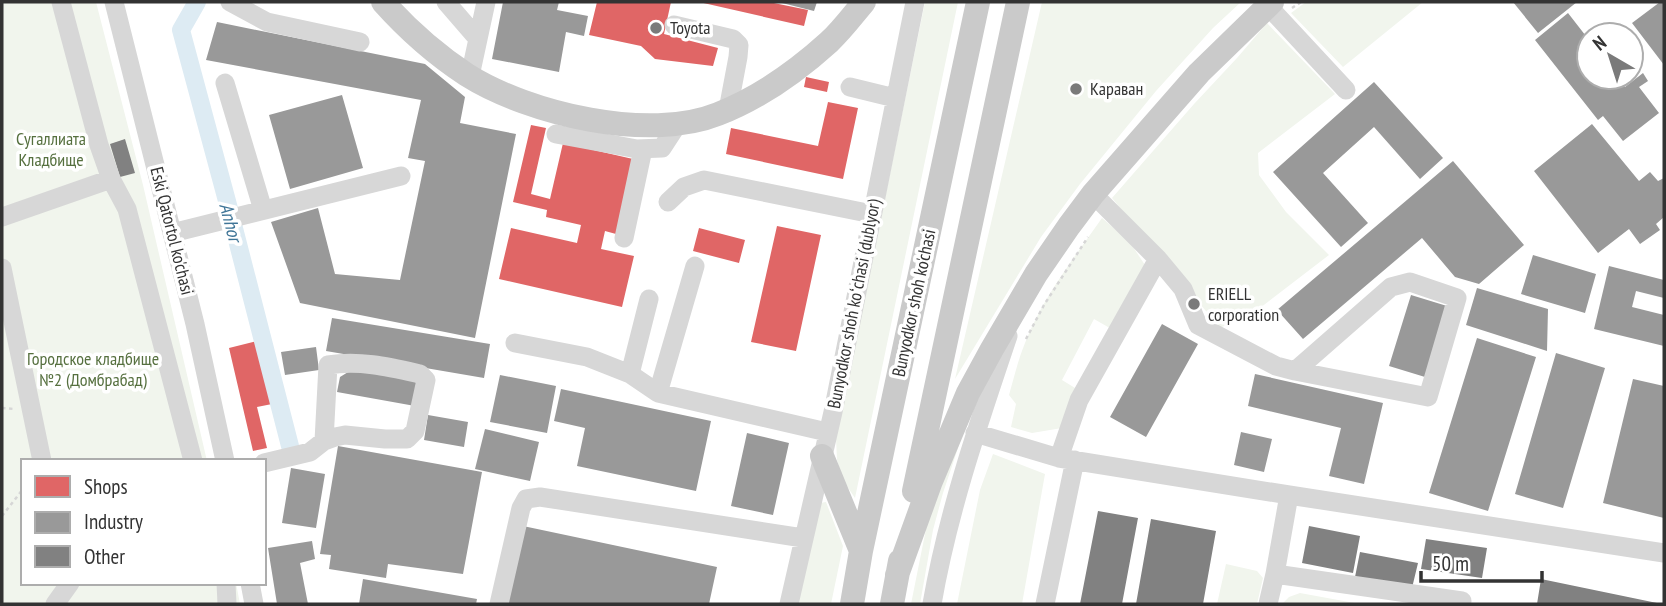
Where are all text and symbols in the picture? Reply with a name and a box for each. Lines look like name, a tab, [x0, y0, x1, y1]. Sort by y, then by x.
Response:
place label: Toyota	[670, 16, 710, 39]
marker: Toyota	[648, 20, 664, 36]
north arrow	[1575, 21, 1645, 91]
text: N	[1588, 30, 1611, 55]
place label: Караван	[1090, 77, 1143, 100]
marker: Караван	[1068, 81, 1084, 97]
park label: Сугаллиата Кладбище	[16, 127, 86, 171]
street label: Eski Qatortol ko'chasi	[145, 164, 200, 297]
street label: Bunyodkor shoh koʻchasi (dublyor)	[822, 196, 885, 411]
water label: Anhor	[214, 200, 248, 247]
street label: Bunyodkor shoh ko'chasi	[887, 227, 940, 379]
place label: ERIELL corporation	[1208, 282, 1279, 326]
marker: ERIELL corporation	[1186, 296, 1202, 312]
park label: Городское кладбище №2 (Домбрабад)	[27, 347, 159, 391]
legend	[21, 459, 266, 585]
text: Shops	[84, 473, 128, 500]
text: Industry	[84, 508, 143, 535]
scale bar	[1421, 540, 1542, 584]
text: Other	[84, 543, 125, 570]
text: 50 m	[1432, 550, 1469, 577]

